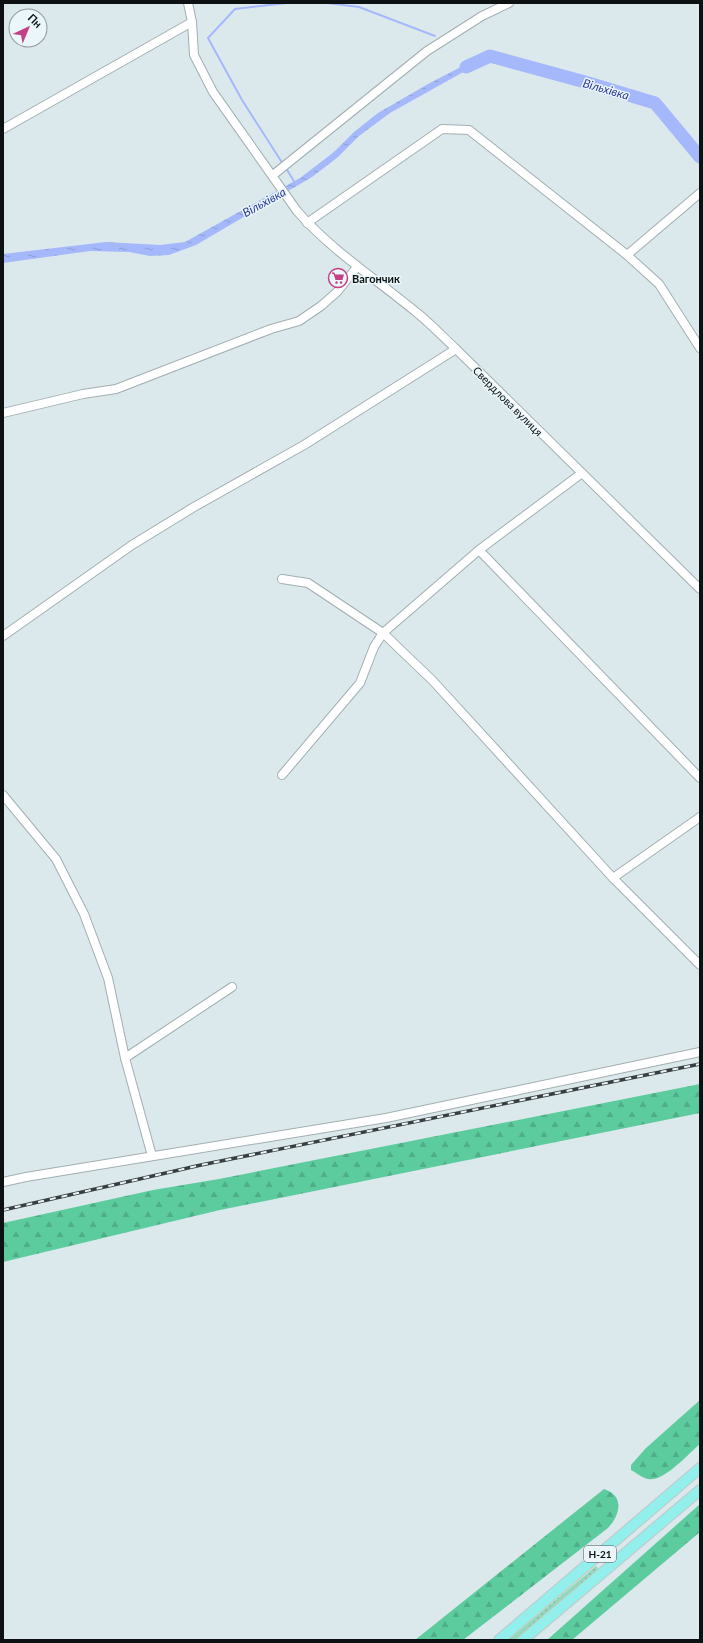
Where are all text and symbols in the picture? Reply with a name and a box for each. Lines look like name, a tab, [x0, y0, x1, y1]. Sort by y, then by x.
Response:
north arrow	[8, 8, 48, 48]
text: Пн	[26, 11, 45, 30]
water label: Вільхівка	[581, 75, 631, 103]
water label: Вільхівка	[240, 184, 288, 220]
supermarket icon: Вагончик	[327, 267, 349, 289]
place label: Вагончик	[352, 272, 400, 285]
street label: Свердлова вулиця	[470, 363, 546, 439]
road number: Н-21	[584, 1546, 616, 1562]

